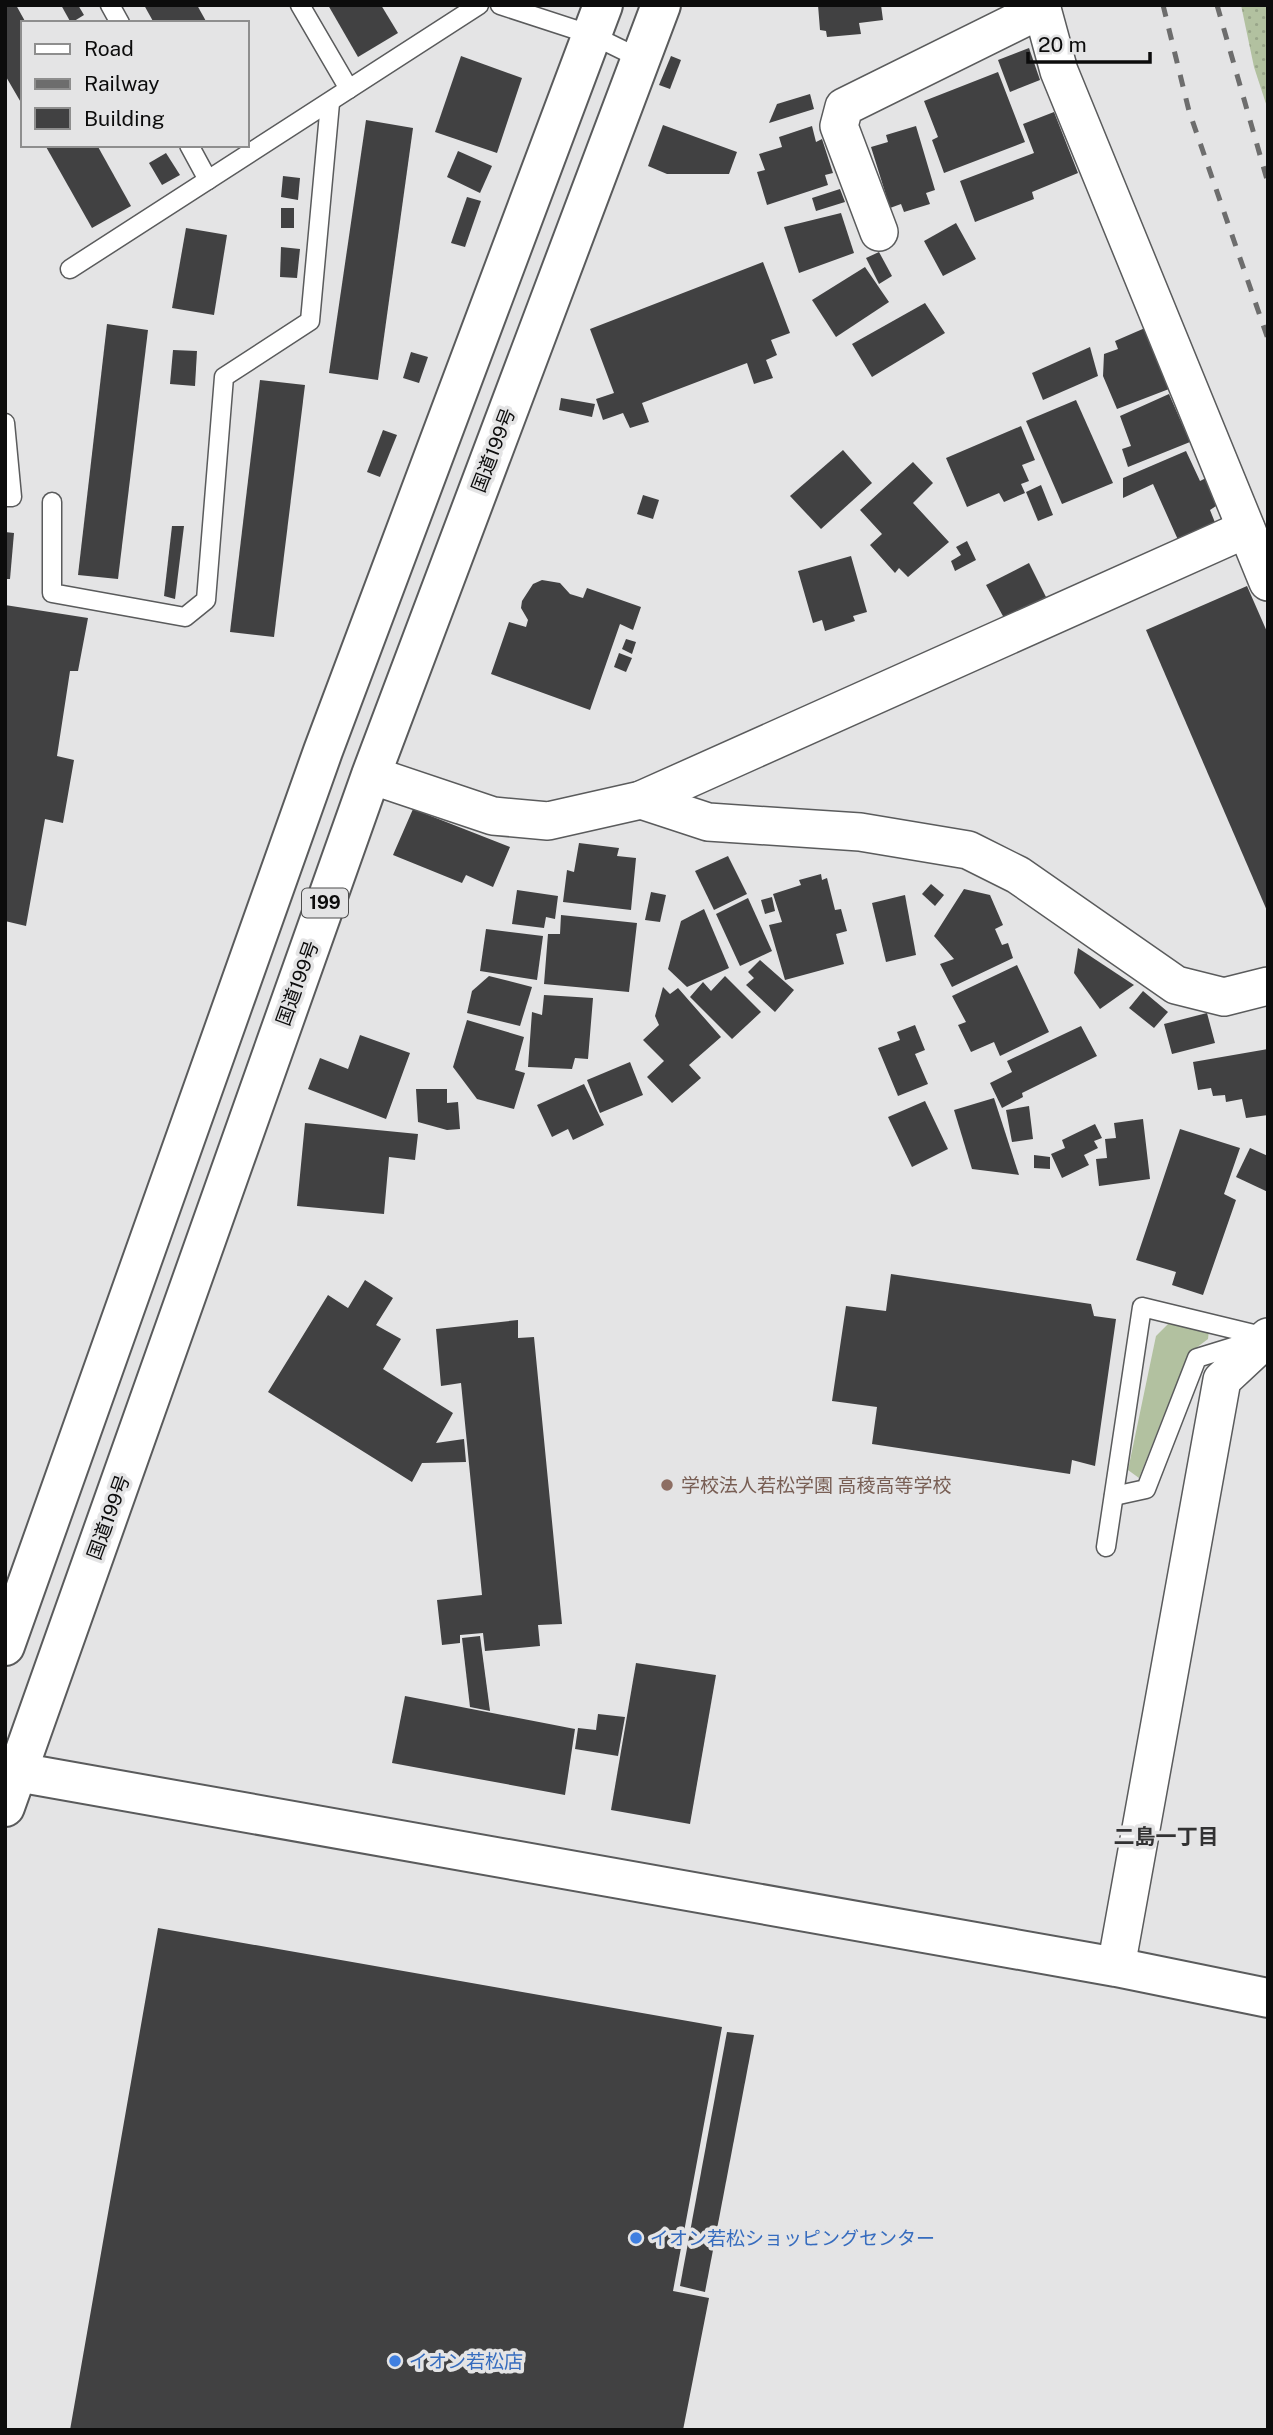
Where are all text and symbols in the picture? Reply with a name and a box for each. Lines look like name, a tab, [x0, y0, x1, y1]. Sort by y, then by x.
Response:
legend	[21, 21, 248, 147]
scale bar	[1028, 21, 1150, 65]
text: 20 m	[1038, 32, 1087, 57]
text: Road	[84, 36, 134, 61]
text: Railway	[84, 71, 160, 96]
text: Building	[84, 106, 165, 131]
street label: 国道199号	[467, 405, 519, 495]
road number: 199	[302, 888, 348, 918]
street label: 国道199号	[272, 938, 322, 1028]
street label: 国道199号	[83, 1472, 133, 1562]
place label: 学校法人若松学園 高稜高等学校	[681, 1474, 952, 1496]
marker: 学校法人若松学園 高稜高等学校	[659, 1477, 675, 1493]
district label: 二島一丁目	[1114, 1824, 1219, 1849]
place label: イオン若松ショッピングセンター	[650, 2227, 935, 2249]
marker: イオン若松ショッピングセンター	[628, 2230, 644, 2246]
place label: イオン若松店	[409, 2350, 523, 2372]
marker: イオン若松店	[387, 2353, 403, 2369]

